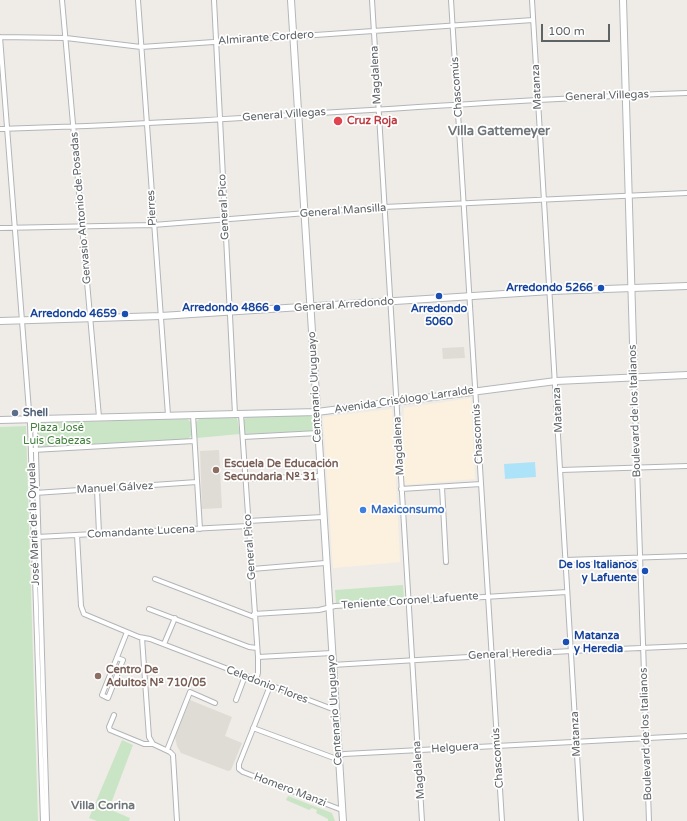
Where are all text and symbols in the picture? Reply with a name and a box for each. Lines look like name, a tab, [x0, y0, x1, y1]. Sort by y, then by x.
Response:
scale bar	[543, 16, 612, 42]
text: 100 m	[548, 24, 585, 38]
street label: Almirante Cordero	[218, 28, 314, 48]
street label: Magdalena	[368, 45, 384, 105]
street label: Chascomús	[448, 56, 466, 118]
street label: Matanza	[529, 64, 545, 110]
street label: General Villegas	[565, 88, 649, 104]
street label: General Villegas	[242, 105, 326, 125]
place label: Cruz Roja	[347, 114, 397, 128]
marker: Cruz Roja	[332, 115, 344, 127]
district label: Villa Gattemeyer	[448, 124, 550, 140]
street label: Gervasio Antonio de Posadas	[68, 131, 94, 285]
street label: General Pico	[216, 174, 232, 240]
street label: Pierres	[144, 190, 160, 226]
street label: General Mansilla	[299, 201, 387, 221]
place label: Arredondo 5266	[506, 281, 593, 295]
marker: Arredondo 5266	[596, 283, 606, 293]
marker: Arredondo 5060	[434, 291, 444, 301]
street label: General Arredondo	[294, 295, 394, 315]
place label: Arredondo 4866	[182, 301, 269, 315]
place label: Arredondo 5060	[411, 302, 467, 328]
marker: Arredondo 4866	[272, 303, 282, 313]
place label: Arredondo 4659	[30, 307, 117, 321]
marker: Arredondo 4659	[120, 309, 130, 319]
street label: Centenario Uruguayo	[305, 331, 325, 443]
street label: Boulevard de los Italianos	[626, 344, 644, 478]
street label: Avenida Crisólogo Larralde	[333, 384, 475, 416]
street label: Matanza	[550, 387, 566, 433]
street label: Chascomús	[470, 404, 486, 464]
place label: Shell	[23, 406, 48, 420]
marker: Shell	[10, 408, 20, 418]
street label: Magdalena	[391, 416, 407, 476]
park label: Plaza José Luis Cabezas	[23, 421, 91, 447]
place label: Escuela De Educación Secundaria Nº 31	[224, 457, 338, 483]
street label: José María de la Oyuela	[25, 462, 43, 586]
marker: Escuela De Educación Secundaria Nº 31	[211, 465, 221, 475]
street label: Manuel Gálvez	[76, 479, 154, 497]
place label: Maxiconsumo	[371, 503, 444, 517]
marker: Maxiconsumo	[358, 505, 368, 515]
street label: General Pico	[241, 514, 259, 580]
street label: Comandante Lucena	[87, 523, 195, 541]
place label: De los Italianos y Lafuente	[559, 558, 637, 584]
marker: De los Italianos y Lafuente	[640, 566, 650, 576]
street label: Teniente Coronel Lafuente	[341, 590, 479, 612]
place label: Matanza y Heredia	[574, 629, 623, 655]
marker: Matanza y Heredia	[561, 637, 571, 647]
street label: General Heredia	[468, 645, 552, 663]
street label: Centenario Uruguayo	[325, 654, 345, 766]
place label: Centro De Adultos Nº 710/05	[106, 663, 206, 689]
street label: Celedonio Flores	[224, 663, 310, 707]
street label: Boulevard de los Italianos	[637, 667, 655, 801]
marker: Centro De Adultos Nº 710/05	[93, 671, 103, 681]
street label: Matanza	[568, 711, 584, 757]
street label: Chascomús	[489, 727, 507, 789]
street label: Magdalena	[410, 740, 428, 800]
street label: Helguera	[431, 740, 479, 756]
street label: Homero Manzi	[252, 770, 328, 810]
district label: Villa Corina	[71, 799, 135, 813]

